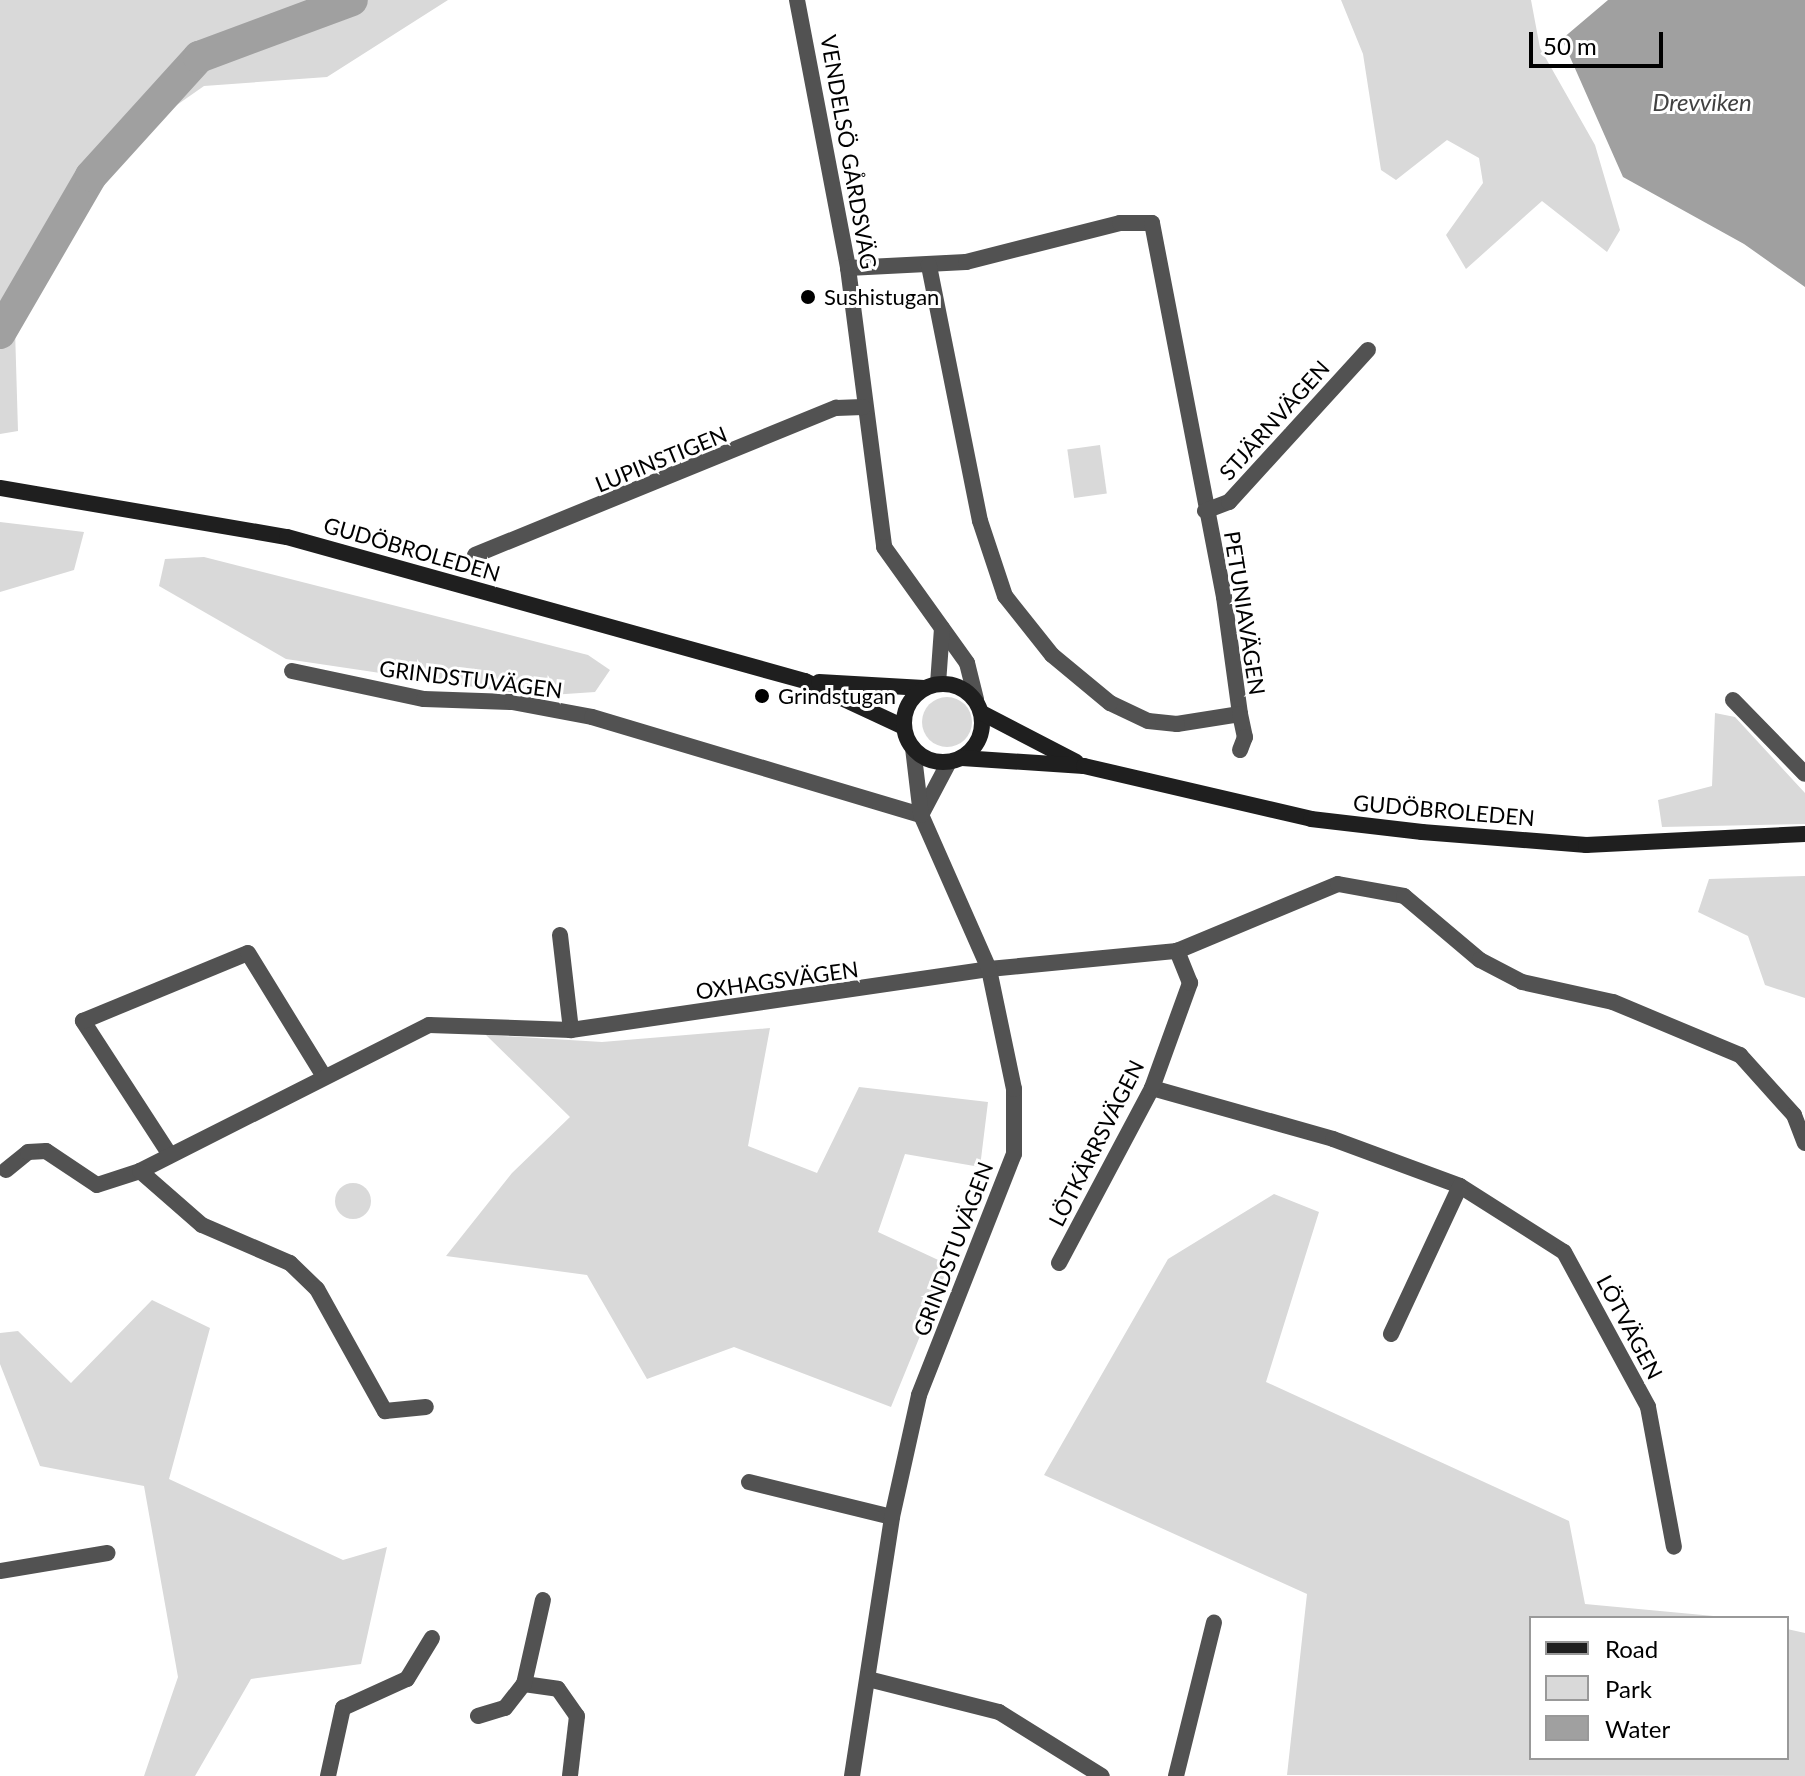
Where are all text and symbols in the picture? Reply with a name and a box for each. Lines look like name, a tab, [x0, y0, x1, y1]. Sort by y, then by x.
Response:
scale bar	[1533, 16, 1667, 66]
text: 50 m	[1543, 31, 1597, 60]
street label: VENDELSÖ GÅRDSVÄG	[815, 33, 883, 271]
water label: Drevviken	[1652, 88, 1752, 116]
place label: Sushistugan	[824, 284, 939, 310]
marker: Sushistugan	[799, 288, 817, 306]
street label: STJÄRNVÄGEN	[1213, 355, 1335, 485]
street label: LUPINSTIGEN	[591, 421, 731, 497]
street label: GUDÖBROLEDEN	[321, 511, 503, 587]
street label: PETUNIAVÄGEN	[1219, 529, 1271, 697]
street label: GRINDSTUVÄGEN	[378, 655, 564, 703]
place label: Grindstugan	[778, 683, 896, 709]
marker: Grindstugan	[753, 687, 771, 705]
street label: GUDÖBROLEDEN	[1352, 789, 1536, 831]
street label: OXHAGSVÄGEN	[694, 956, 860, 1004]
street label: LÖTKÄRRSVÄGEN	[1043, 1056, 1149, 1230]
street label: GRINDSTUVÄGEN	[908, 1158, 998, 1340]
street label: LÖTVÄGEN	[1592, 1270, 1668, 1384]
legend	[1529, 1616, 1789, 1760]
text: Road	[1605, 1634, 1658, 1663]
text: Park	[1605, 1674, 1652, 1703]
text: Water	[1605, 1714, 1670, 1743]

